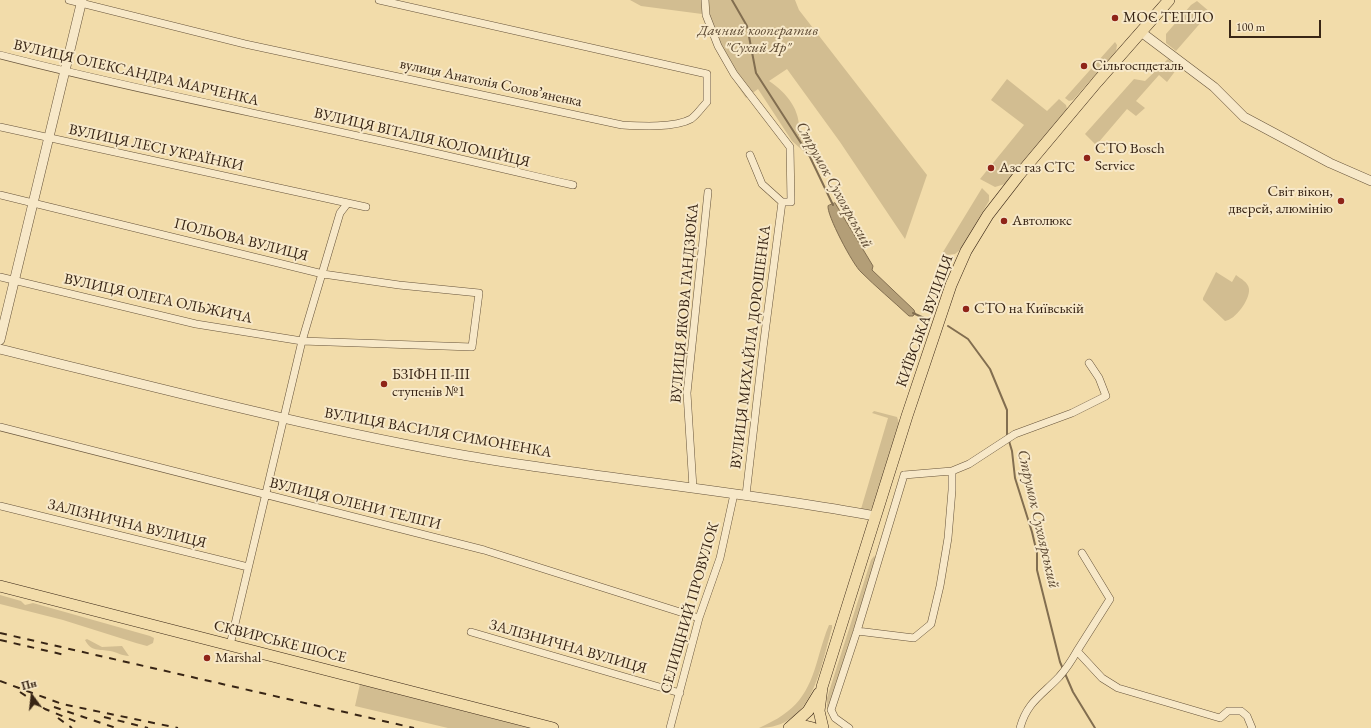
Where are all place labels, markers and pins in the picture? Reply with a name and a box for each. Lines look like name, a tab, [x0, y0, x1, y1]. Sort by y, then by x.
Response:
place label: МОЄ ТЕПЛО	[1123, 9, 1214, 27]
marker: МОЄ ТЕПЛО	[1110, 13, 1120, 23]
place label: Сільгоспдеталь	[1092, 57, 1184, 75]
marker: Сільгоспдеталь	[1079, 61, 1089, 71]
place label: СТО Bosch Service	[1095, 140, 1165, 175]
marker: СТО Bosch Service	[1082, 153, 1092, 163]
place label: Азс газ СТС	[999, 159, 1075, 177]
marker: Азс газ СТС	[986, 163, 996, 173]
place label: Світ вікон, дверей, алюмінію	[1229, 183, 1333, 218]
marker: Світ вікон, дверей, алюмінію	[1336, 196, 1346, 206]
place label: Автолюкс	[1012, 212, 1072, 230]
marker: Автолюкс	[999, 216, 1009, 226]
place label: СТО на Київській	[974, 300, 1084, 318]
marker: СТО на Київській	[961, 304, 971, 314]
place label: БЗІФН ІІ-ІІІ ступенів №1	[392, 366, 470, 401]
marker: БЗІФН ІІ-ІІІ ступенів №1	[379, 379, 389, 389]
place label: Marshal	[215, 649, 261, 667]
marker: Marshal	[202, 653, 212, 663]

